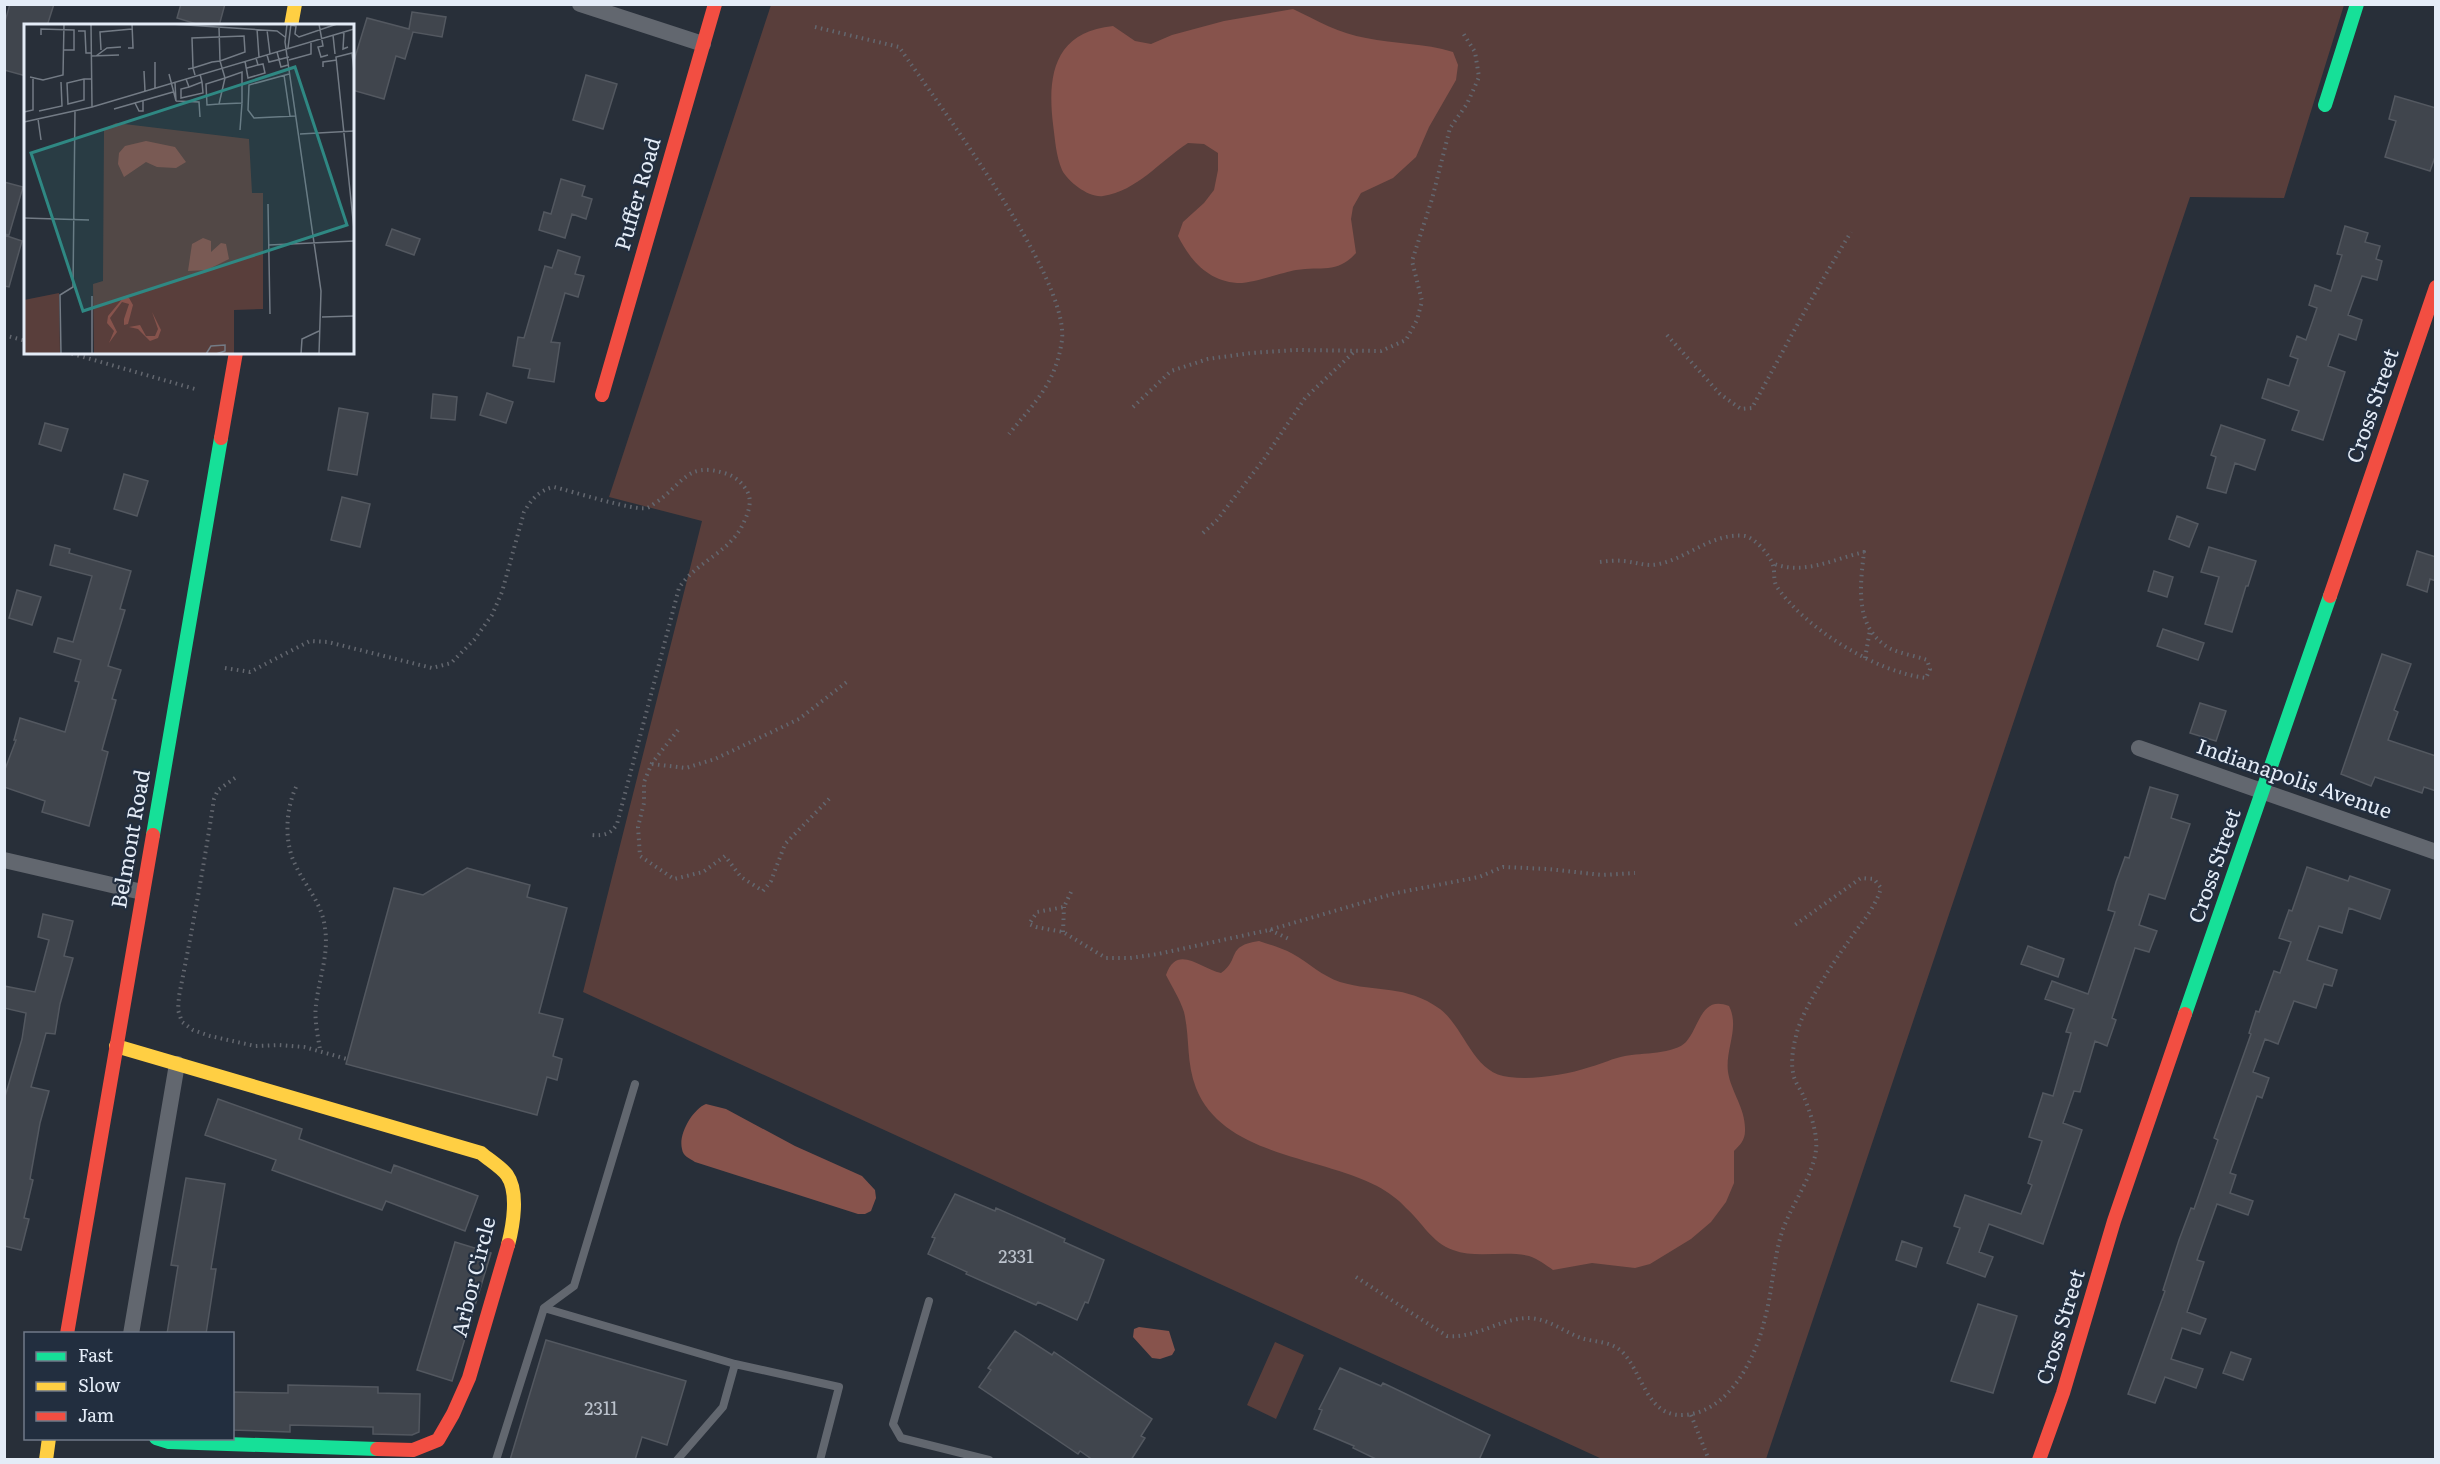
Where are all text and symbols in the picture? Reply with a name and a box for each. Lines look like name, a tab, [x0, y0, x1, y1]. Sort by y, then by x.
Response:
inset map	[24, 24, 354, 354]
street label: Puffer Road	[605, 133, 667, 254]
street label: Cross Street	[2336, 343, 2405, 467]
street label: Indianapolis Avenue	[2193, 729, 2397, 825]
street label: Belmont Road	[101, 766, 156, 911]
street label: Cross Street	[2178, 803, 2247, 927]
street label: Arbor Circle	[442, 1213, 502, 1340]
house number: 2331	[998, 1242, 1034, 1269]
street label: Cross Street	[2026, 1264, 2091, 1388]
legend	[24, 1332, 234, 1440]
text: Fast	[78, 1341, 114, 1368]
text: Slow	[78, 1371, 121, 1398]
house number: 2311	[584, 1394, 618, 1421]
text: Jam	[78, 1401, 114, 1428]

